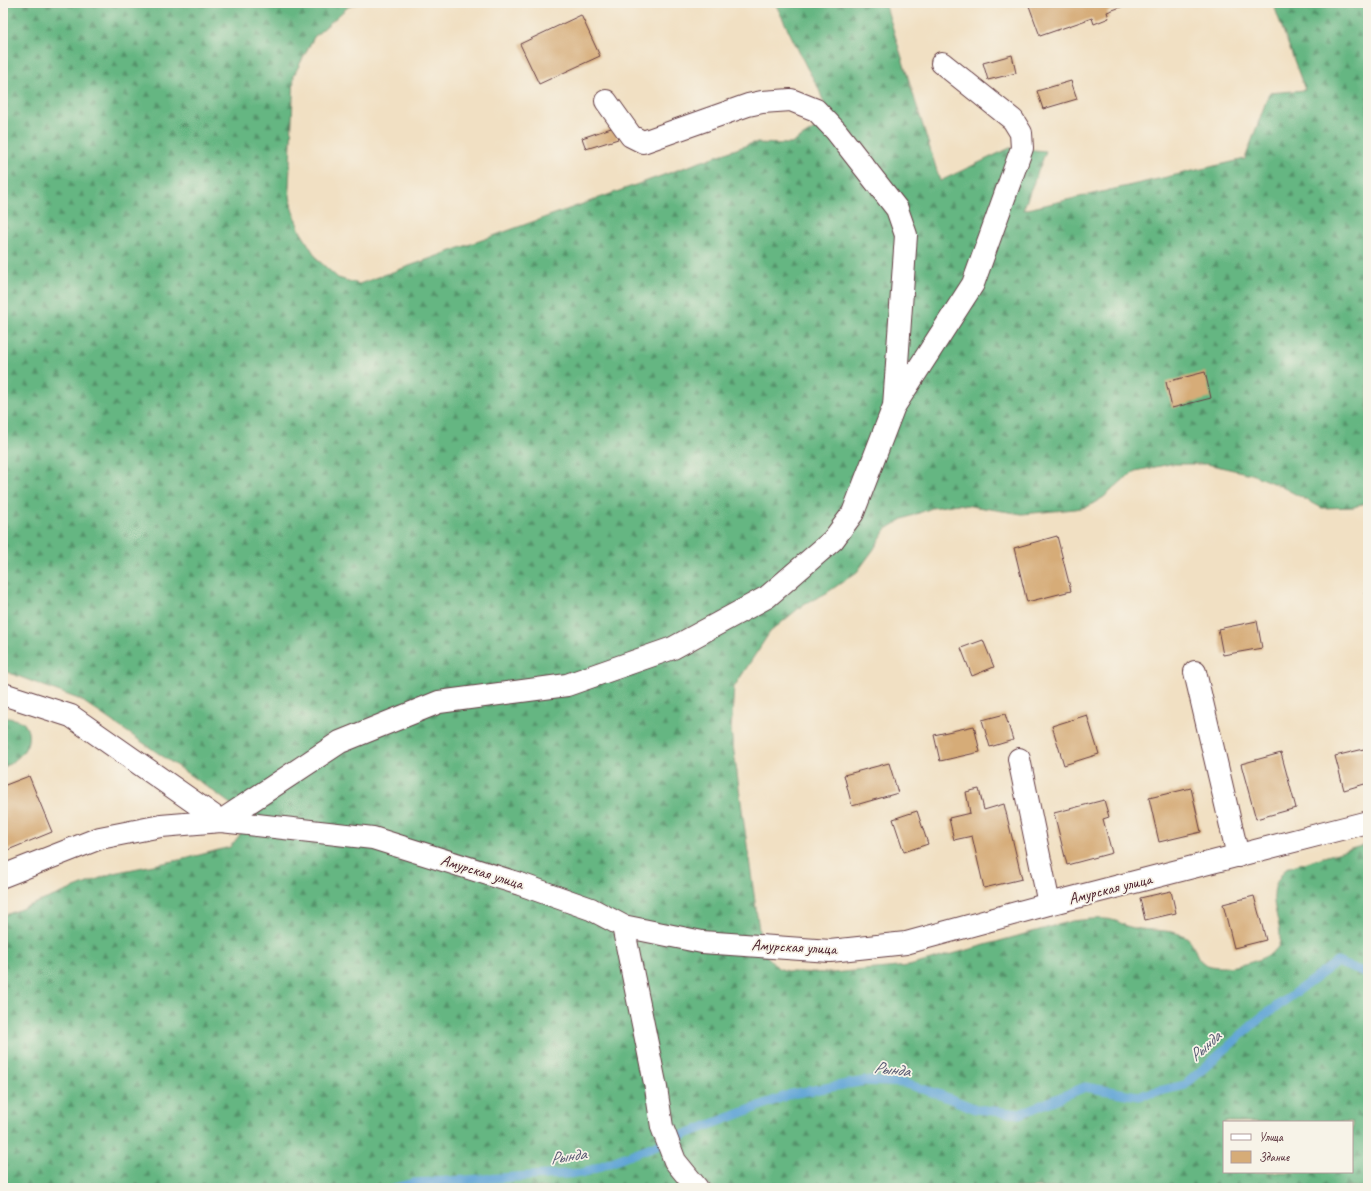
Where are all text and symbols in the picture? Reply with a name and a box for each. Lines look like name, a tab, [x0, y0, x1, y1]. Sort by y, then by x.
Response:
street label: Амурская улица	[438, 850, 527, 894]
street label: Амурская улица	[1066, 869, 1155, 909]
street label: Амурская улица	[751, 935, 838, 959]
water label: Рында	[1185, 1025, 1226, 1066]
water label: Рында	[873, 1056, 913, 1082]
legend	[1223, 1121, 1353, 1173]
text: Улица	[1259, 1129, 1284, 1145]
water label: Рында	[549, 1143, 589, 1169]
text: Здание	[1259, 1149, 1290, 1165]

